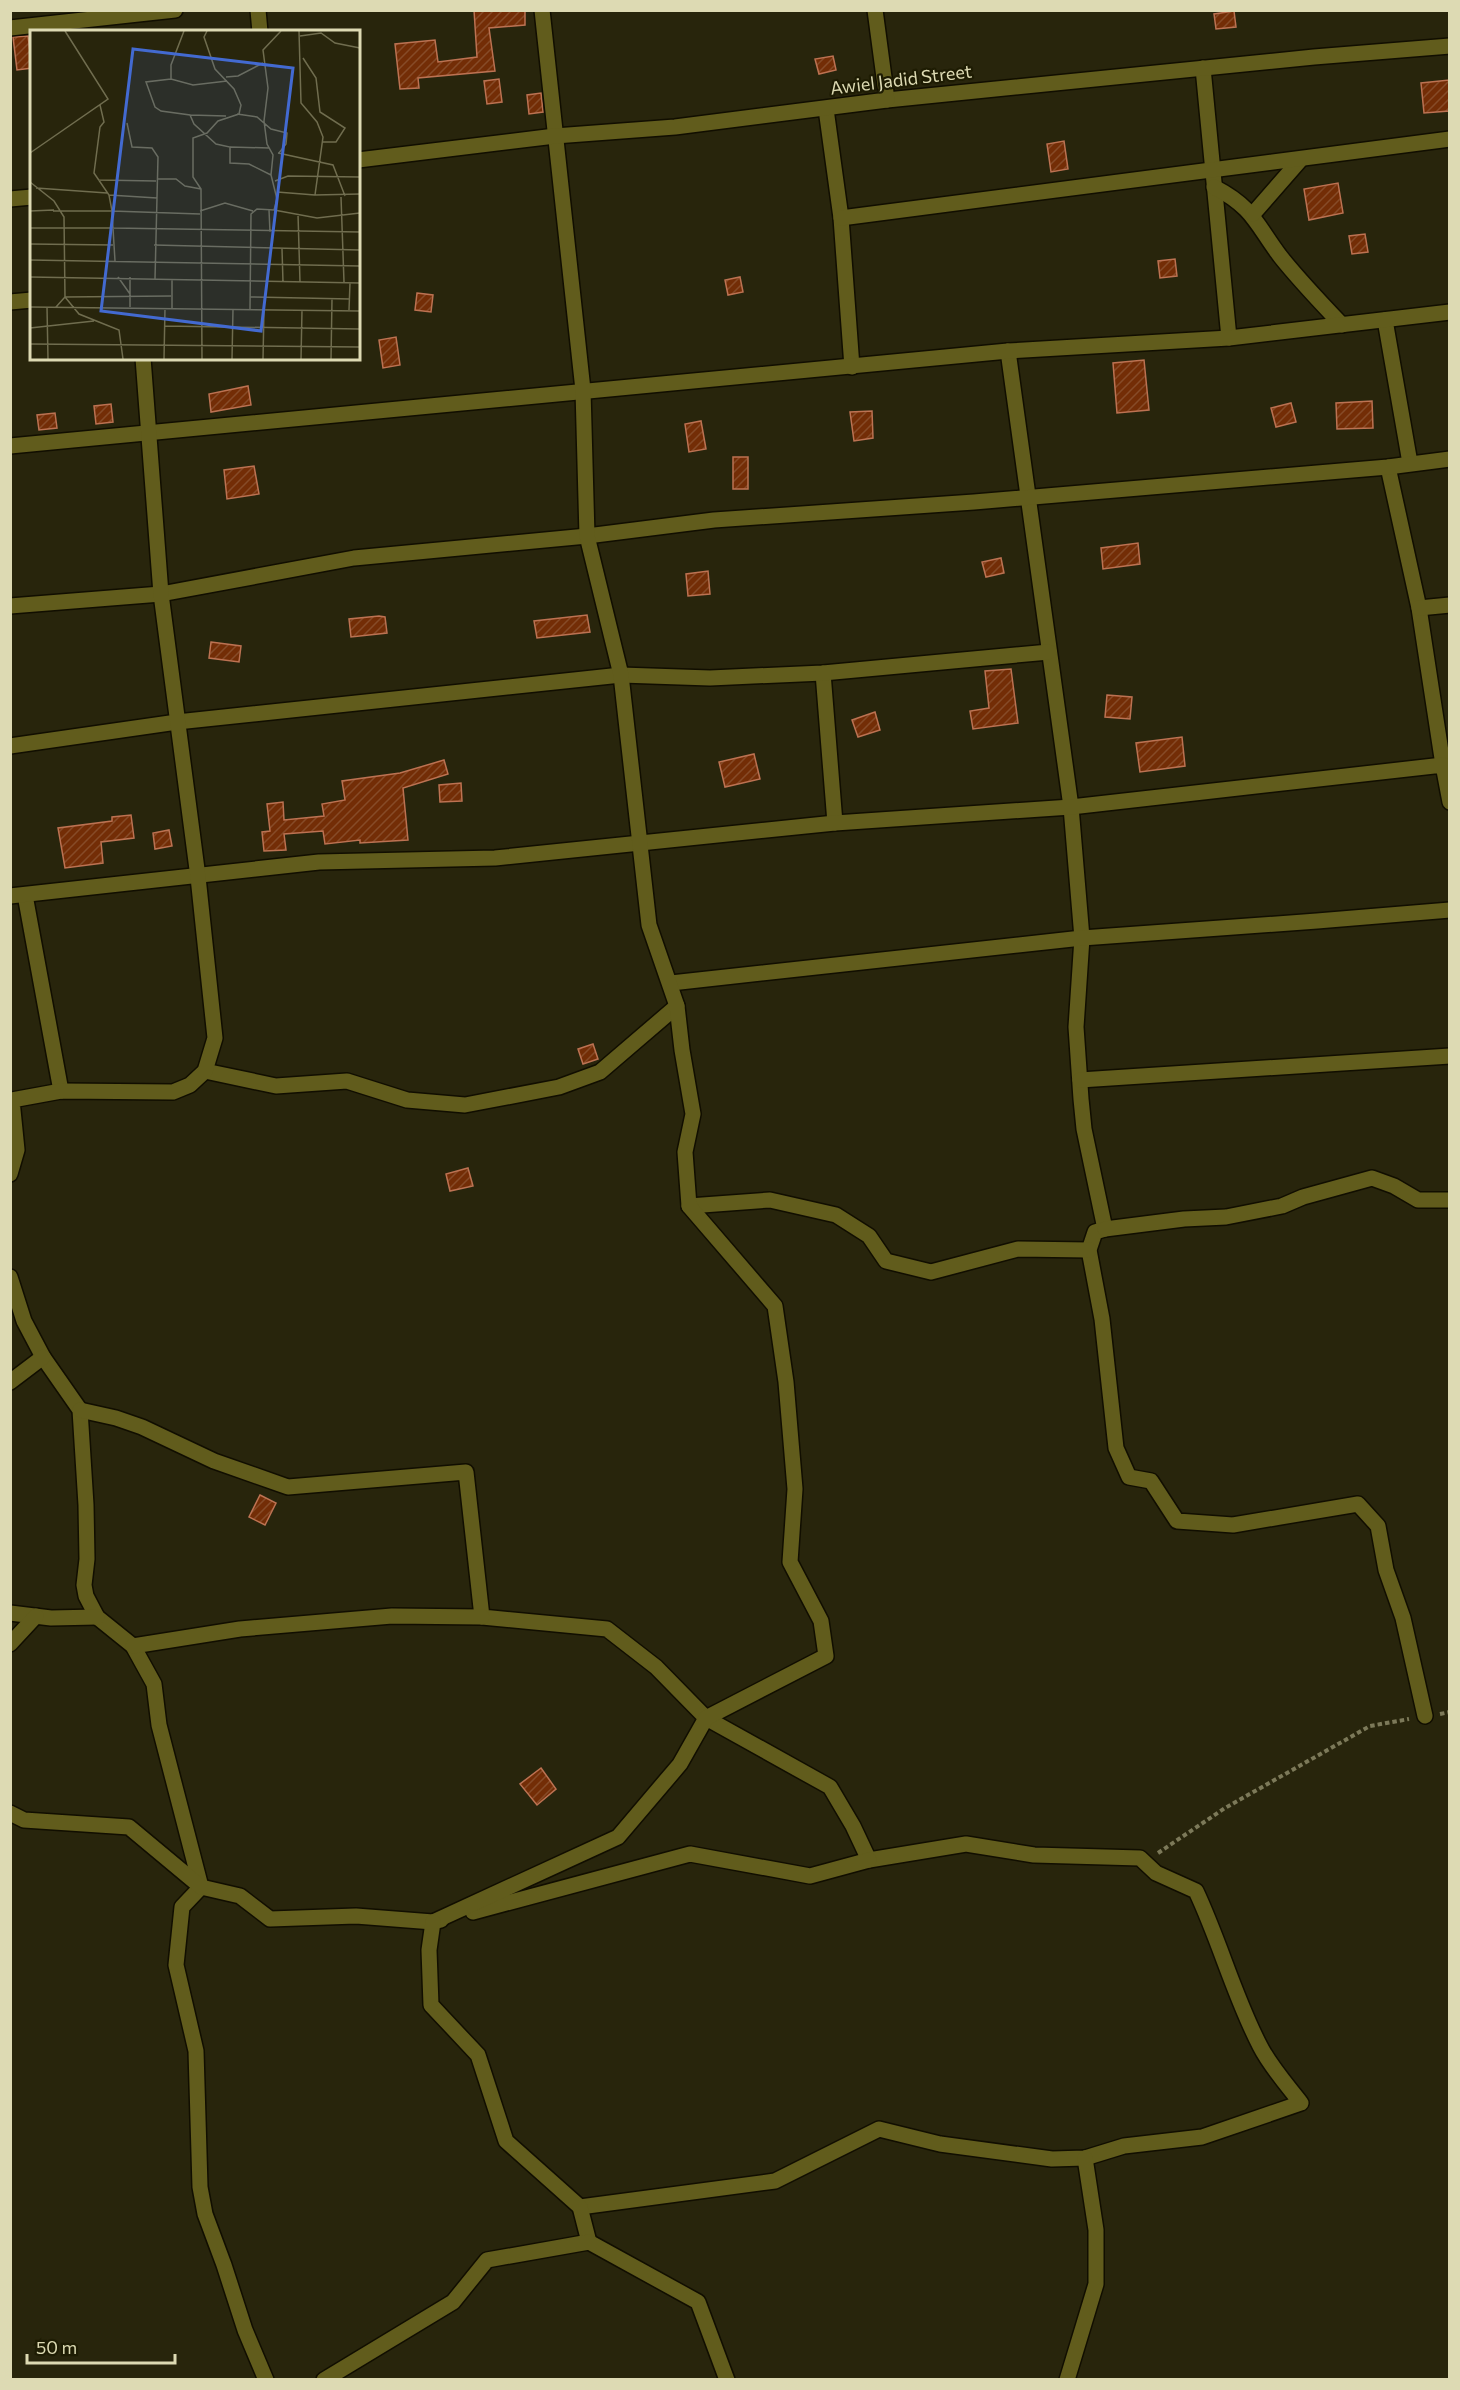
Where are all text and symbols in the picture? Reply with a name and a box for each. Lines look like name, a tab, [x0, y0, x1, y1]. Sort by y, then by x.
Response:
inset map	[30, 30, 360, 360]
street label: Awiel Jadid Street	[829, 59, 973, 99]
scale bar	[27, 2327, 176, 2365]
text: 50 m	[36, 2336, 77, 2358]

